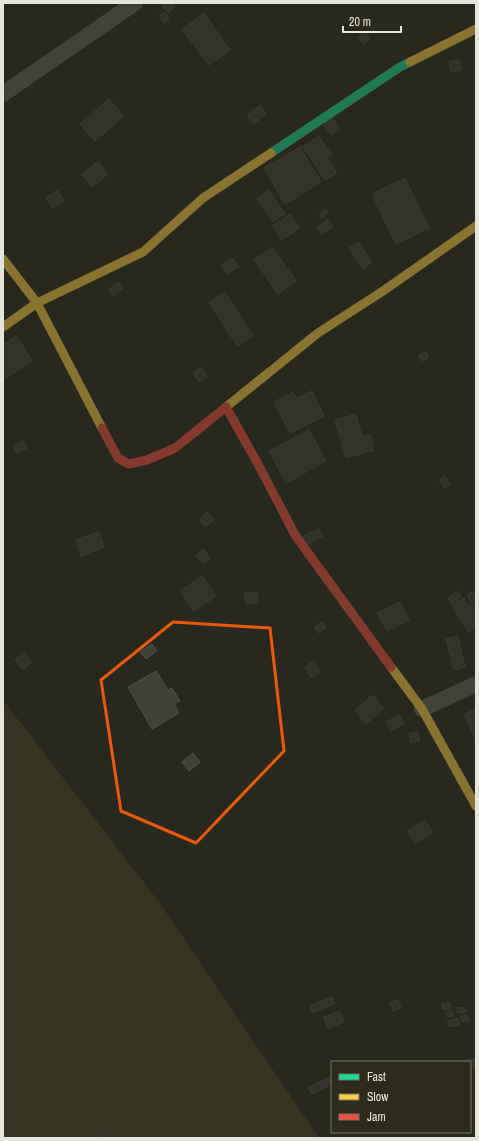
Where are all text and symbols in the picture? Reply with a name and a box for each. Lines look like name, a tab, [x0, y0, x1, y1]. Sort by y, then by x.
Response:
scale bar	[343, 8, 401, 34]
text: 20 m	[349, 14, 371, 30]
legend	[331, 1061, 471, 1133]
text: Fast	[367, 1069, 386, 1085]
text: Slow	[367, 1089, 389, 1105]
text: Jam	[367, 1109, 386, 1125]

